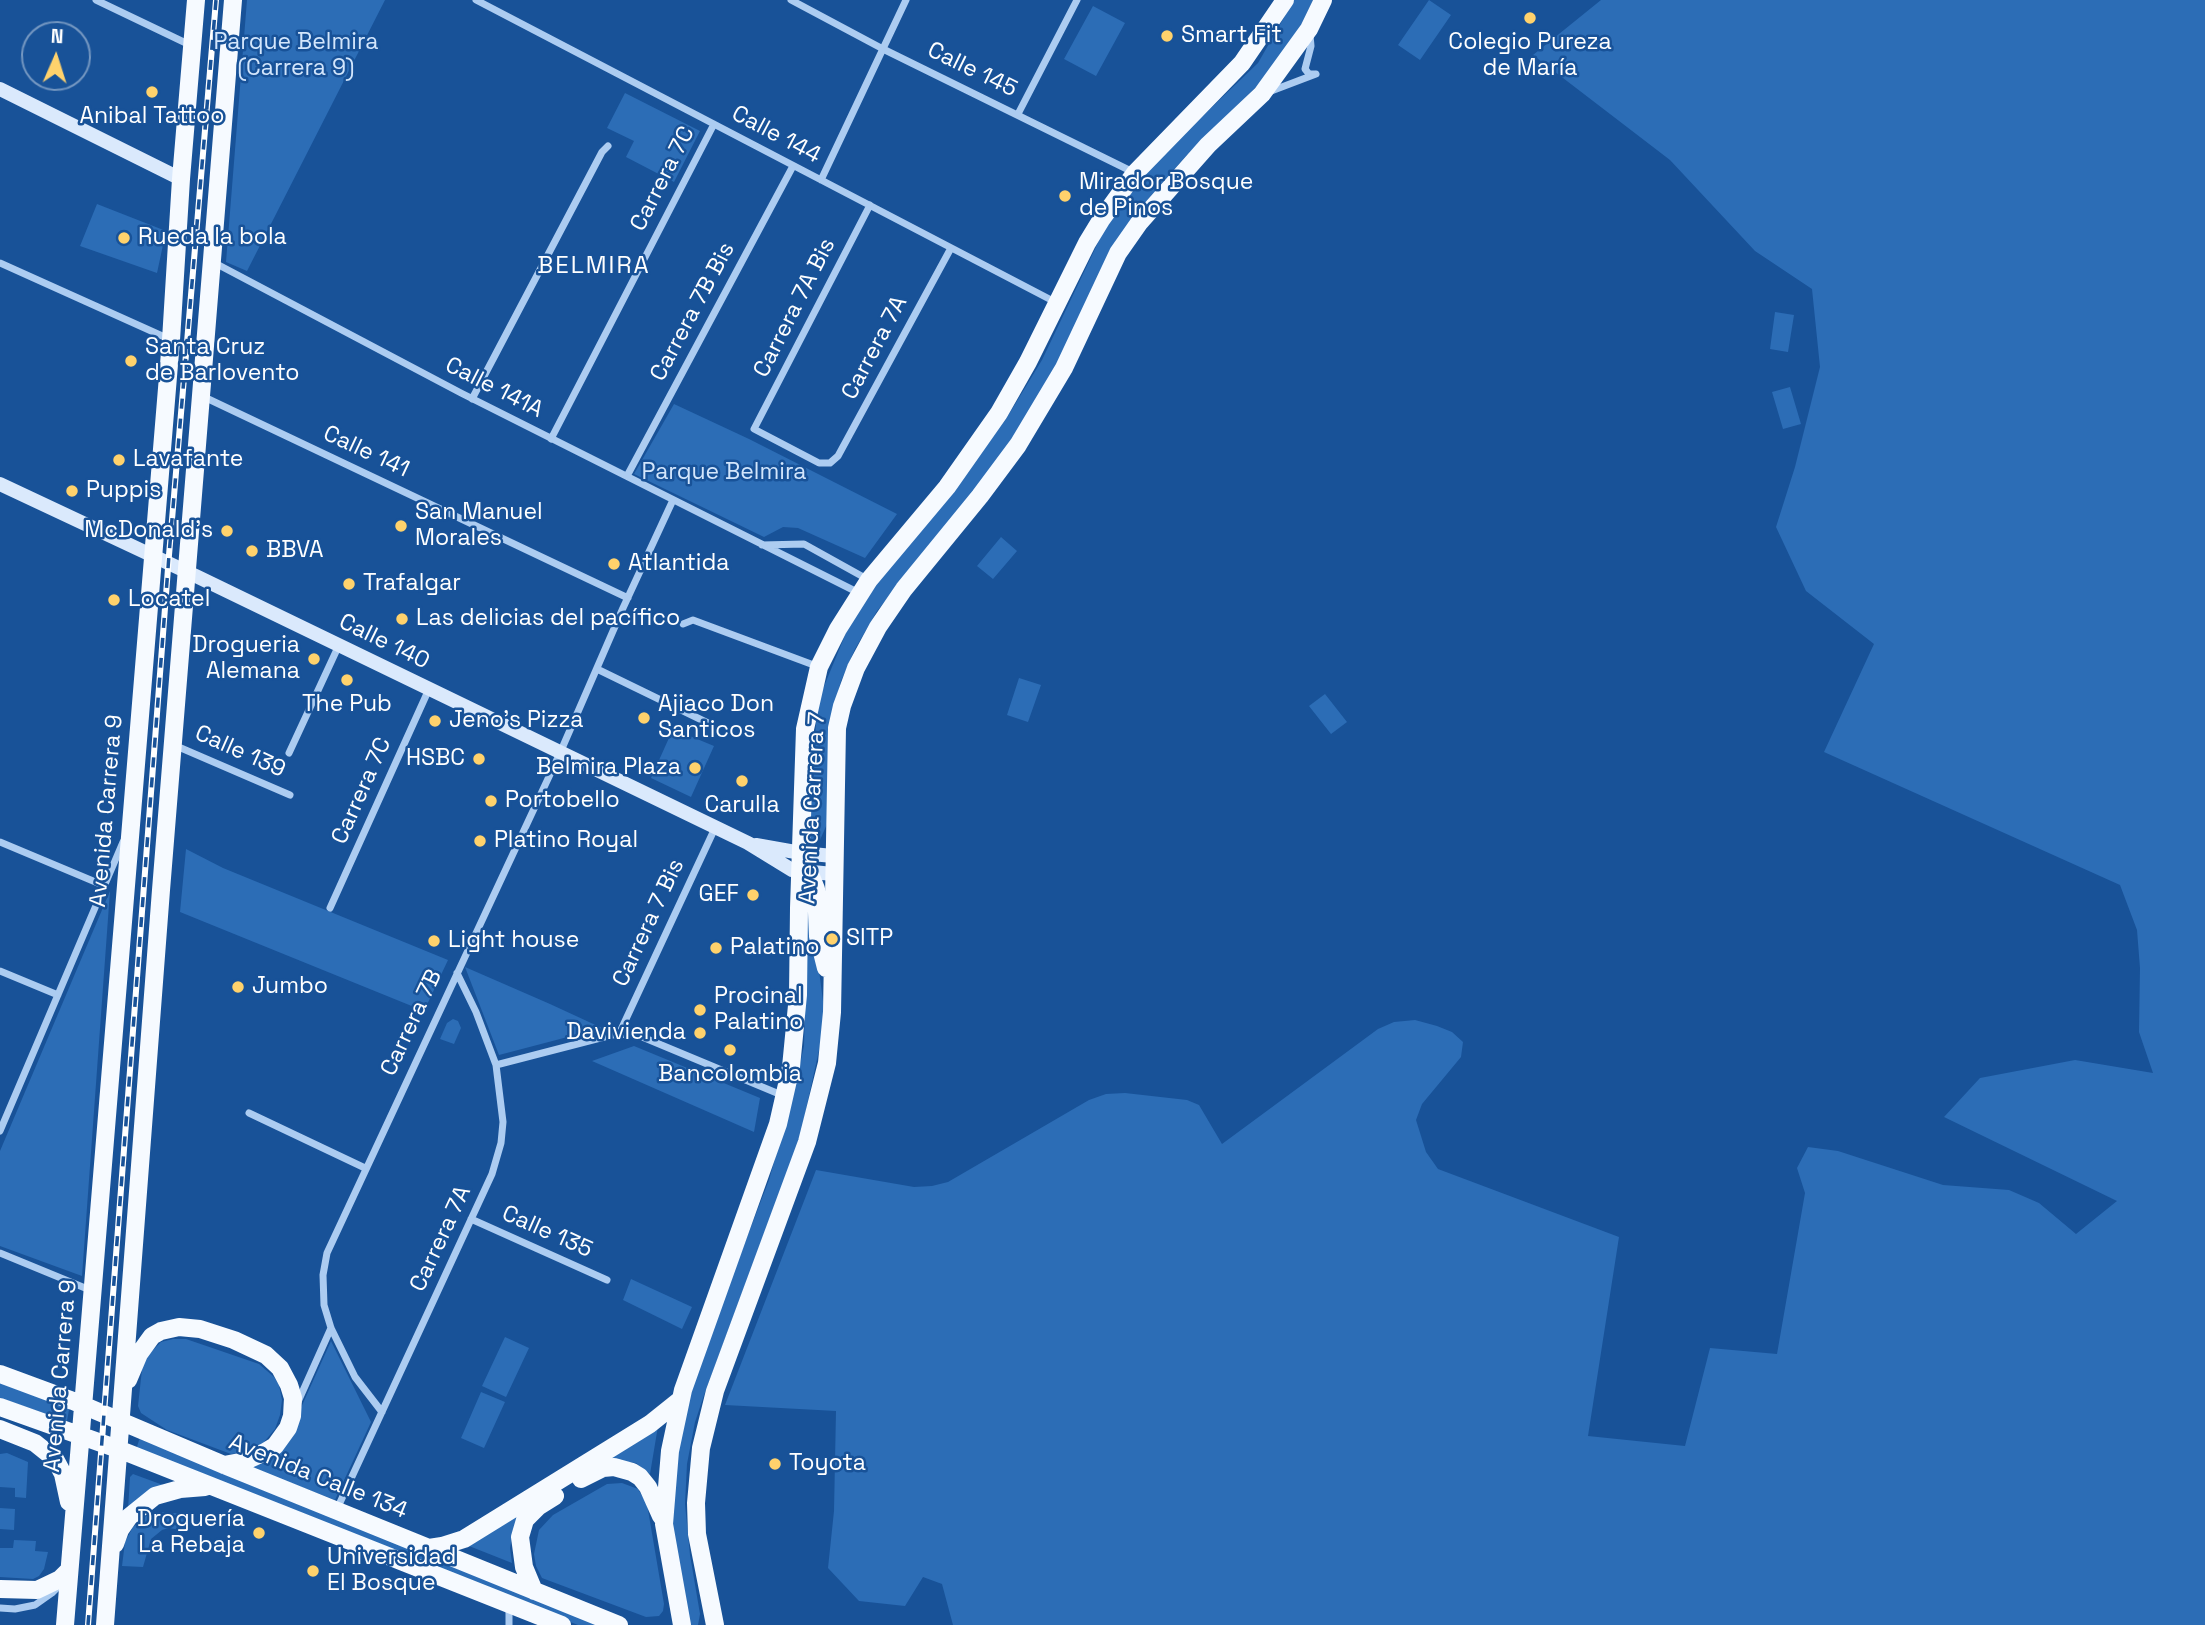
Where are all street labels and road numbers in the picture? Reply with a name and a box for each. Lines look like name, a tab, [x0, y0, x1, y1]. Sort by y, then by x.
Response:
street label: Calle 145	[923, 36, 1021, 104]
street label: Calle 144	[727, 100, 825, 170]
street label: Carrera 7C	[625, 122, 701, 236]
street label: Carrera 7A Bis	[748, 234, 842, 382]
street label: Carrera 7B Bis	[645, 238, 741, 386]
street label: Carrera 7A	[836, 291, 914, 405]
street label: Calle 141A	[440, 352, 548, 424]
street label: Calle 141	[319, 420, 413, 484]
street label: Calle 140	[334, 608, 434, 676]
street label: Avenida Carrera 7	[794, 711, 832, 905]
street label: Avenida Carrera 9	[85, 713, 129, 909]
street label: Calle 139	[190, 720, 290, 784]
street label: Carrera 7C	[326, 733, 398, 849]
street label: Carrera 7 Bis	[607, 855, 691, 991]
street label: Carrera 7B	[375, 965, 449, 1081]
street label: Carrera 7A	[405, 1182, 477, 1296]
street label: Calle 135	[498, 1200, 596, 1264]
street label: Avenida Carrera 9	[39, 1278, 83, 1474]
street label: Avenida Calle 134	[225, 1429, 411, 1525]

